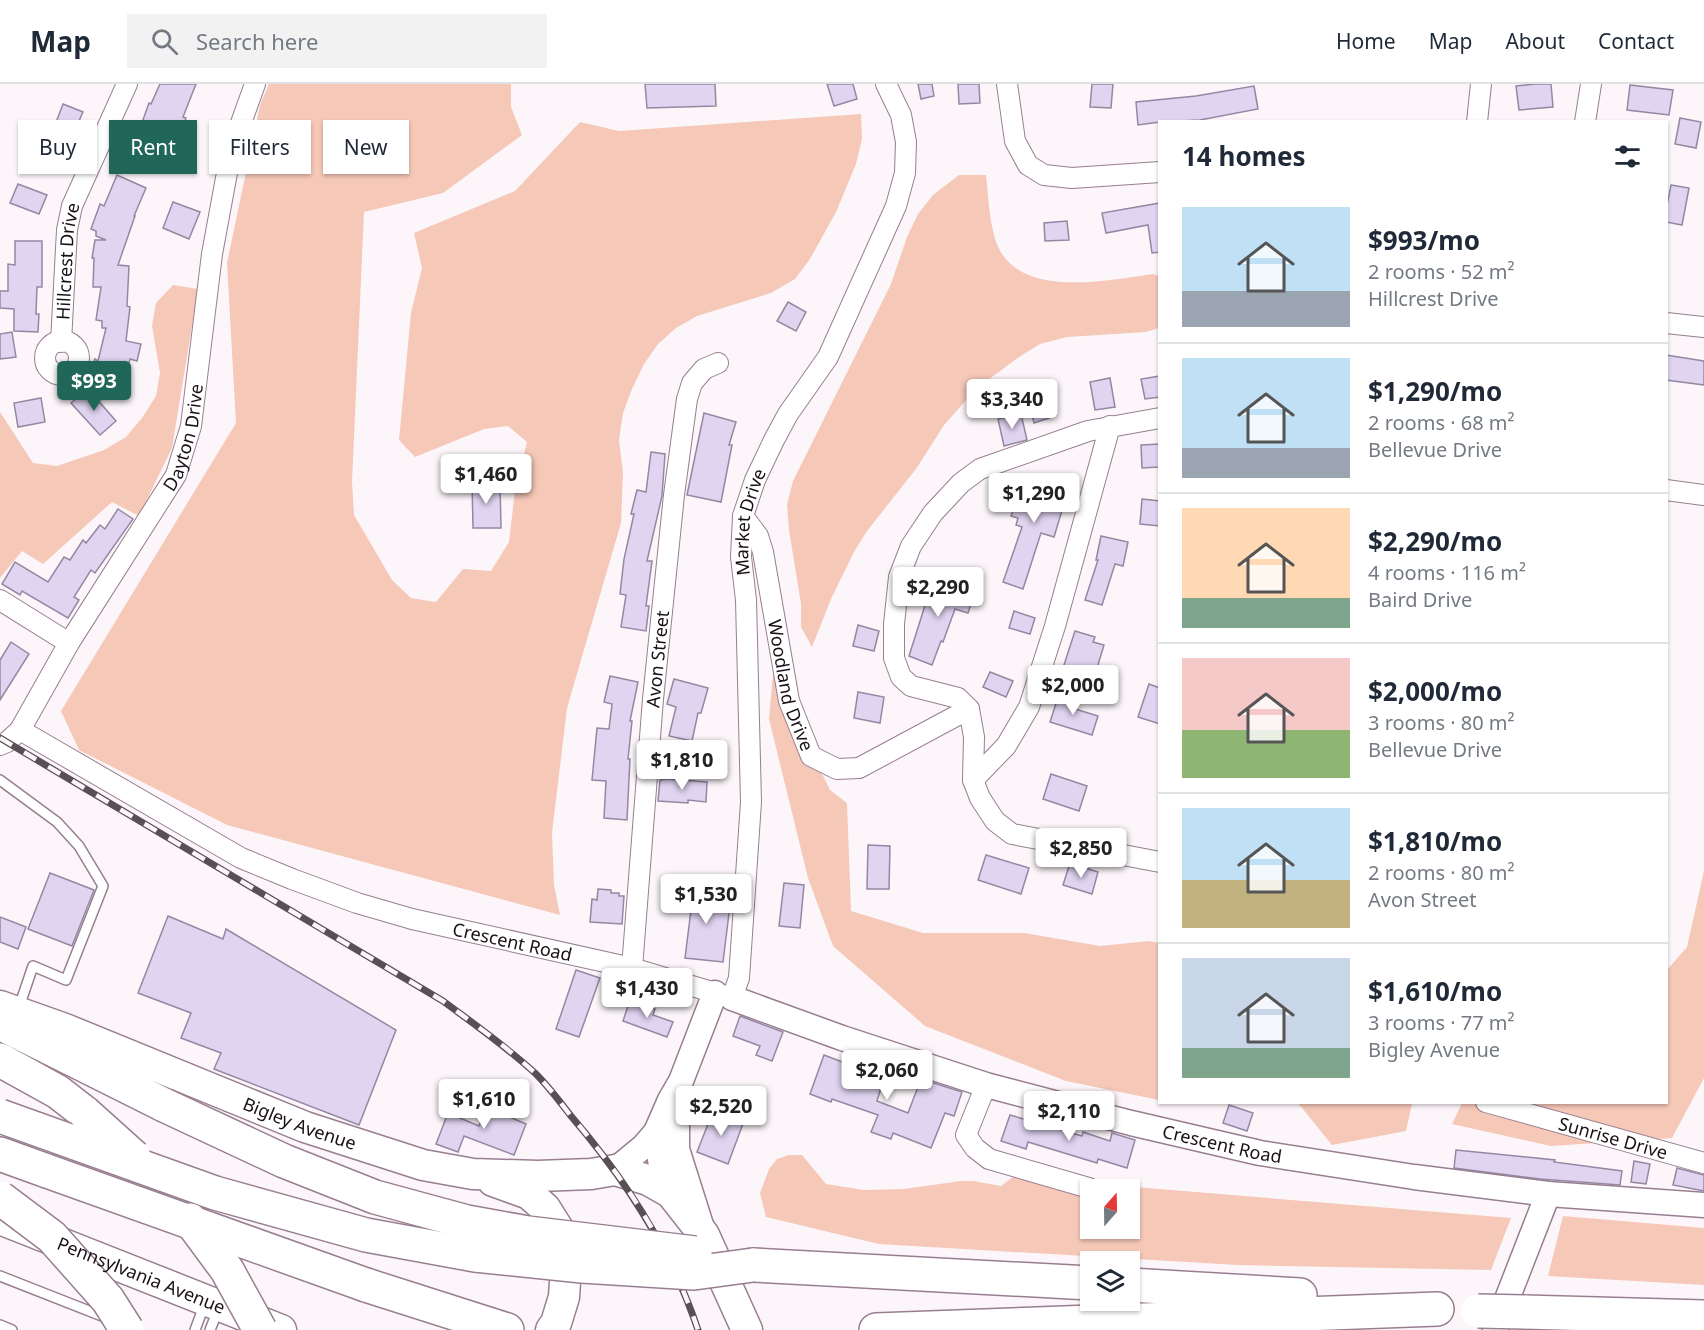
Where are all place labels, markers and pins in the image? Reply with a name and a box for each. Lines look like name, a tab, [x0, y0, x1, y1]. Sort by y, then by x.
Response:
pin: $993	[58, 361, 130, 412]
pin: $3,340	[963, 379, 1061, 430]
pin: $1,460	[437, 454, 535, 505]
pin: $1,290	[985, 473, 1083, 524]
pin: $2,290	[889, 567, 987, 618]
pin: $2,000	[1024, 665, 1122, 716]
pin: $1,810	[633, 740, 731, 791]
pin: $2,850	[1032, 828, 1130, 879]
pin: $1,530	[657, 874, 755, 925]
pin: $1,430	[598, 968, 696, 1019]
pin: $2,060	[838, 1050, 936, 1101]
pin: $1,610	[435, 1079, 533, 1130]
pin: $2,520	[672, 1086, 770, 1137]
pin: $2,110	[1020, 1091, 1118, 1142]

